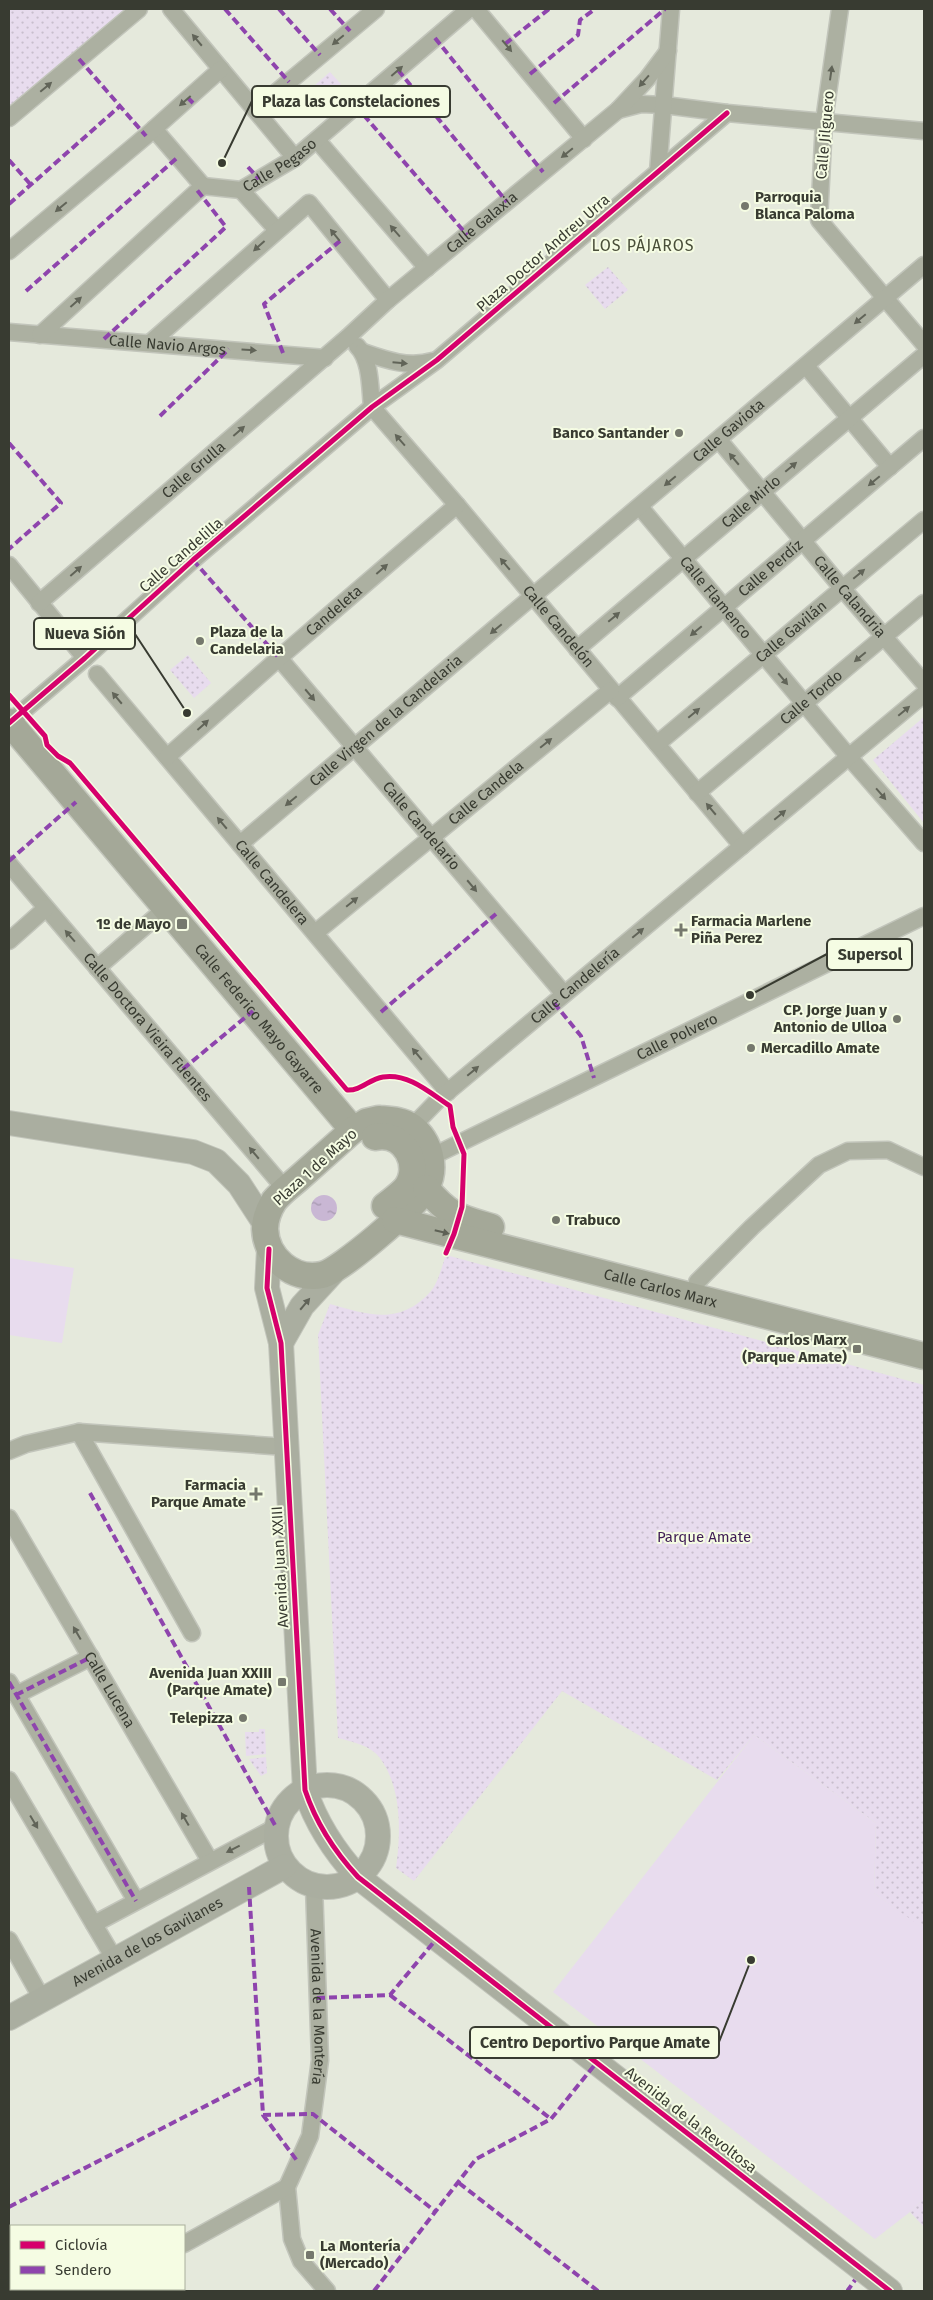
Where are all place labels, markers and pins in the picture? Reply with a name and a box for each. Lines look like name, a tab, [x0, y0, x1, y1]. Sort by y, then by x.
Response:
callout: Plaza las Constelaciones	[252, 86, 450, 117]
place label: Parroquia Blanca Paloma	[755, 188, 855, 223]
marker: Parroquia Blanca Paloma	[739, 200, 751, 212]
place label: Banco Santander	[552, 424, 670, 442]
marker: Banco Santander	[673, 427, 685, 439]
callout: Nueva Sión	[34, 618, 135, 649]
place label: Plaza de la Candelaria	[210, 623, 284, 658]
marker: Plaza de la Candelaria	[194, 635, 206, 647]
place label: Farmacia Marlene Piña Perez	[691, 912, 811, 947]
place label: 1º de Mayo	[96, 915, 171, 933]
marker: 1º de Mayo	[175, 917, 189, 931]
marker: Farmacia Marlene Piña Perez	[675, 924, 687, 936]
callout: Supersol	[827, 939, 912, 970]
place label: CP. Jorge Juan y Antonio de Ulloa	[773, 1001, 887, 1036]
marker: CP. Jorge Juan y Antonio de Ulloa	[891, 1013, 903, 1025]
place label: Mercadillo Amate	[761, 1039, 880, 1057]
marker: Mercadillo Amate	[745, 1042, 757, 1054]
place label: Trabuco	[566, 1211, 621, 1229]
marker: Trabuco	[550, 1214, 562, 1226]
place label: Carlos Marx (Parque Amate)	[742, 1331, 847, 1366]
marker: Carlos Marx (Parque Amate)	[851, 1343, 863, 1355]
place label: Farmacia Parque Amate	[151, 1476, 246, 1511]
marker: Farmacia Parque Amate	[250, 1488, 262, 1500]
place label: Avenida Juan XXIII (Parque Amate)	[148, 1664, 272, 1699]
marker: Avenida Juan XXIII (Parque Amate)	[276, 1676, 288, 1688]
place label: Telepizza	[170, 1709, 233, 1727]
marker: Telepizza	[237, 1712, 249, 1724]
callout: Centro Deportivo Parque Amate	[470, 2027, 719, 2058]
place label: La Montería (Mercado)	[320, 2237, 401, 2272]
marker: La Montería (Mercado)	[304, 2249, 316, 2261]

